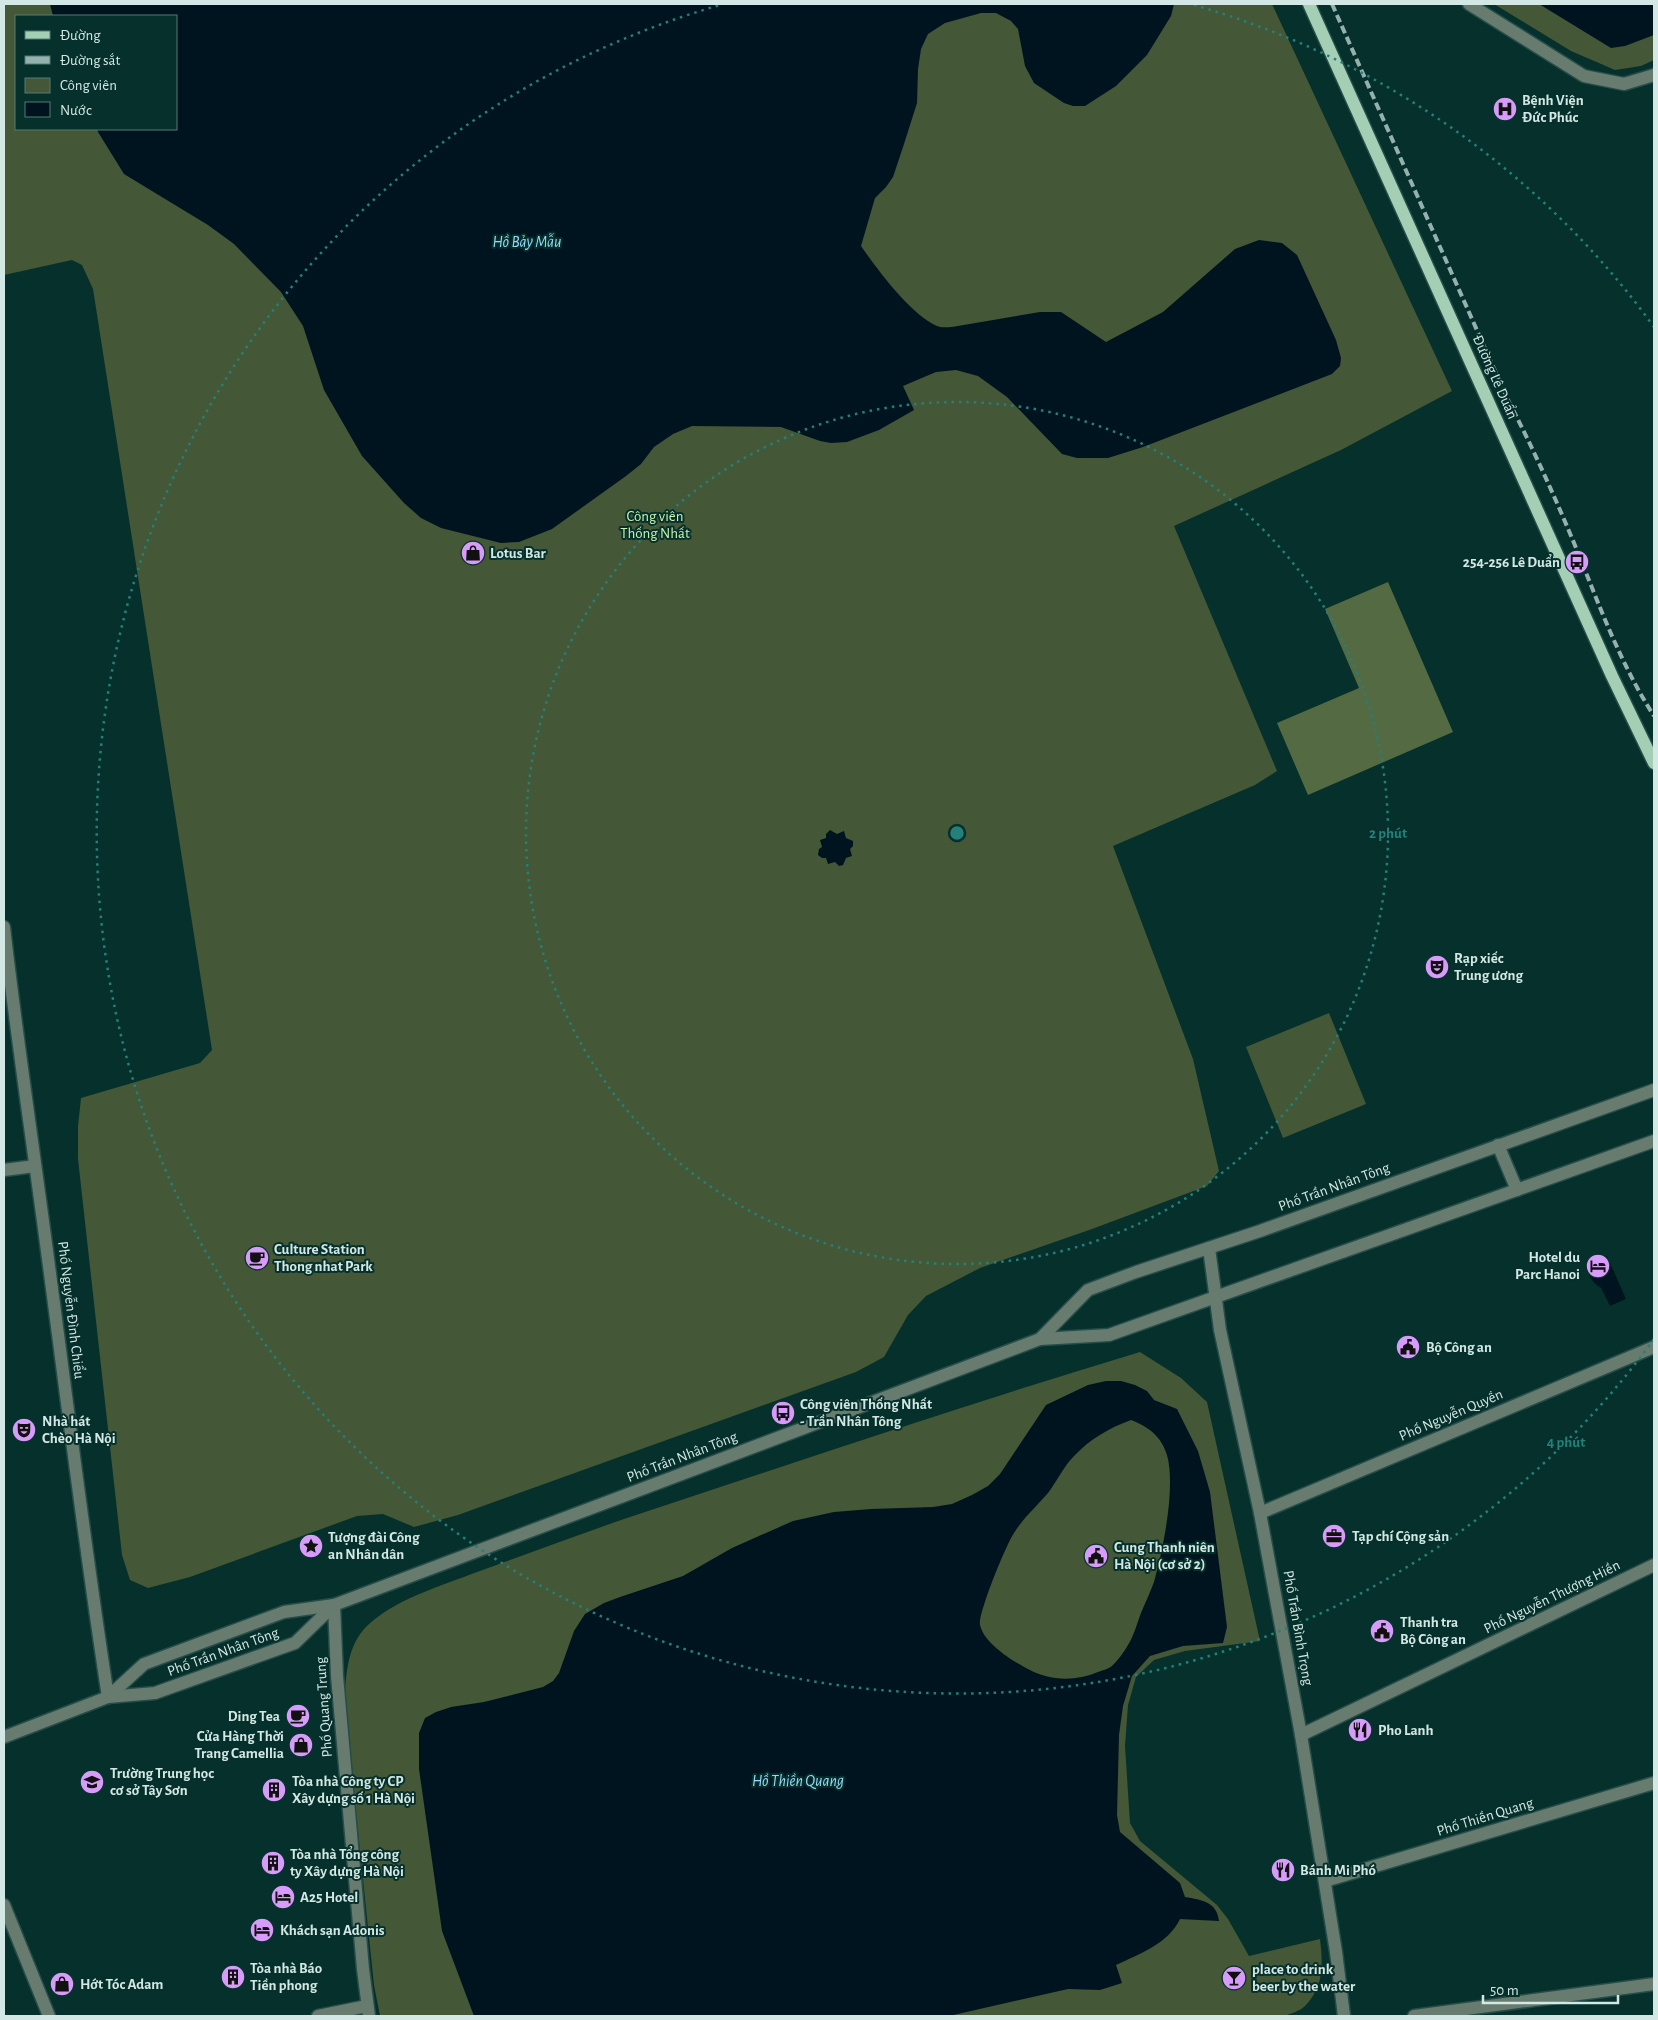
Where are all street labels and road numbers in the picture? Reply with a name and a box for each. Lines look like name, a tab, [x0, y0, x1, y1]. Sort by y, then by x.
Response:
street label: Đường Lê Duẩn	[1470, 332, 1521, 421]
street label: Phố Trần Nhân Tông	[1276, 1160, 1392, 1214]
street label: Phố Nguyễn Đình Chiểu	[55, 1240, 88, 1380]
street label: Phố Nguyễn Quyền	[1396, 1385, 1505, 1444]
street label: Phố Trần Nhân Tông	[625, 1429, 740, 1485]
street label: Phố Nguyễn Thượng Hiền	[1481, 1557, 1623, 1637]
street label: Phố Trần Bình Trọng	[1280, 1569, 1316, 1687]
street label: Phố Trần Nhân Tông	[165, 1625, 281, 1679]
street label: Phố Quang Trung	[313, 1656, 335, 1758]
street label: Phố Thiền Quang	[1435, 1795, 1536, 1839]

